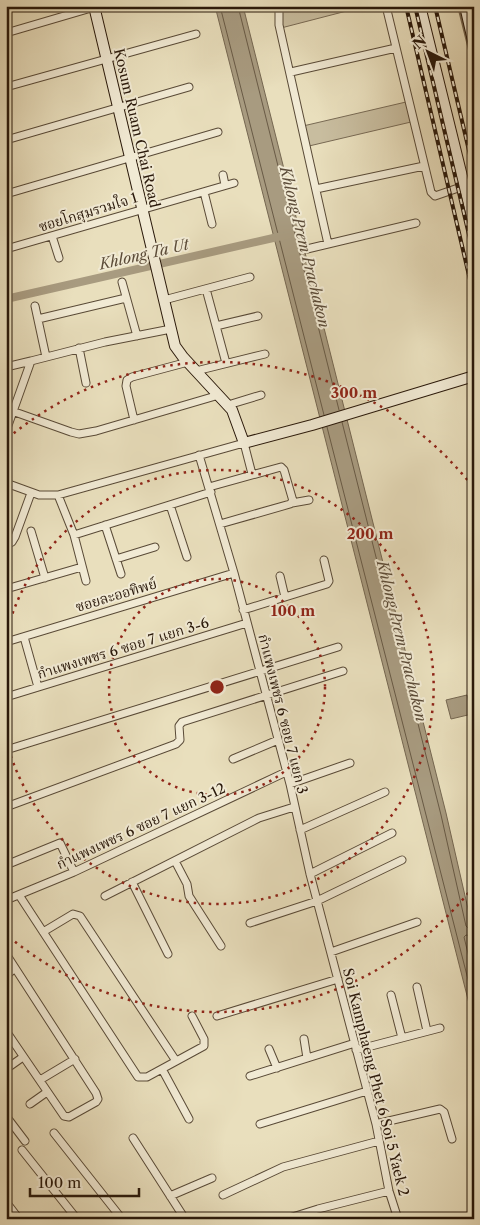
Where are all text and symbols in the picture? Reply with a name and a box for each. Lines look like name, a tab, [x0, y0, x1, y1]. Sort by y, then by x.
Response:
north arrow	[402, 28, 452, 78]
text: N	[409, 32, 430, 53]
street label: Kosum Ruam Chai Road	[110, 47, 164, 210]
water label: Khlong Prem Prachakon	[276, 163, 334, 330]
street label: ซอยโกสุมรวมใจ 1	[36, 187, 140, 236]
water label: Khlong Ta Ut	[96, 234, 191, 274]
text: 300 m	[331, 383, 377, 402]
text: 200 m	[347, 524, 393, 543]
water label: Khlong Prem Prachakon	[373, 557, 431, 724]
street label: ซอยละออทิพย์	[73, 574, 159, 616]
text: 100 m	[271, 601, 315, 620]
street label: กำแพงเพชร 6 ซอย 7 แยก 3-6	[35, 613, 211, 683]
street label: กำแพงเพชร 6 ซอย 7 แยก 3	[254, 632, 312, 796]
centre of rings	[208, 678, 226, 696]
street label: กำแพงเพชร 6 ซอย 7 แยก 3-12	[54, 779, 228, 873]
street label: Soi Kamphaeng Phet 6 Soi 5 Yaek 2	[339, 966, 413, 1198]
scale bar	[30, 1165, 139, 1197]
text: 100 m	[38, 1173, 81, 1192]

